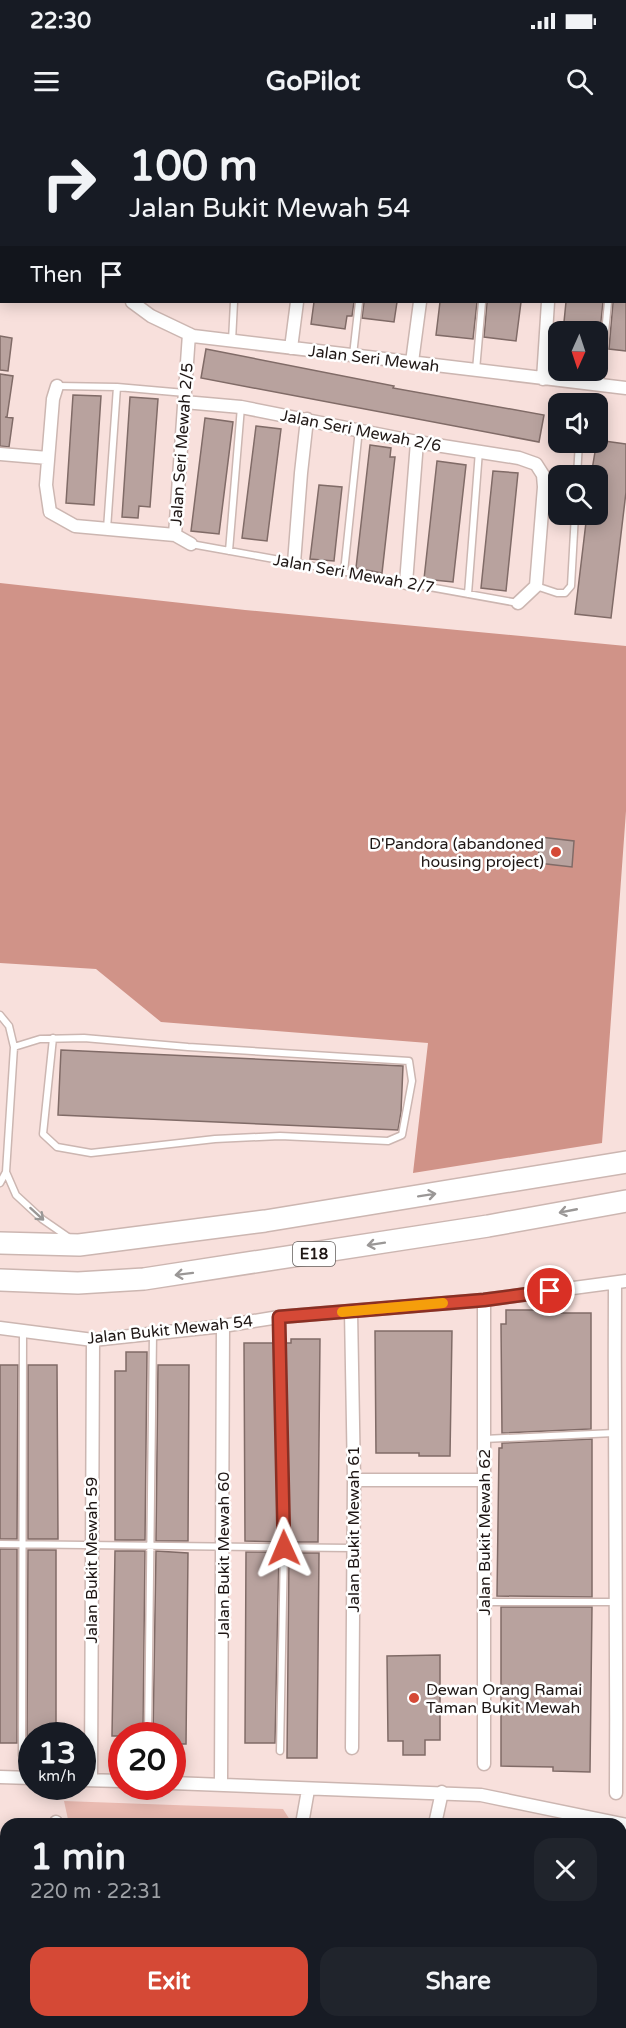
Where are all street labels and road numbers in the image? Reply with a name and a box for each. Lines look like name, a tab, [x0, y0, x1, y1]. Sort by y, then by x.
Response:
street label: Jalan Seri Mewah	[307, 341, 441, 377]
street label: Jalan Seri Mewah 2/5	[166, 362, 198, 526]
street label: Jalan Seri Mewah 2/6	[279, 406, 443, 456]
street label: Jalan Seri Mewah 2/7	[272, 550, 436, 598]
road number: E18	[293, 1242, 335, 1266]
street label: Jalan Bukit Mewah 54	[86, 1311, 254, 1349]
street label: Jalan Bukit Mewah 61	[344, 1446, 364, 1612]
street label: Jalan Bukit Mewah 62	[475, 1449, 495, 1615]
street label: Jalan Bukit Mewah 60	[214, 1472, 234, 1638]
street label: Jalan Bukit Mewah 59	[82, 1477, 102, 1643]

